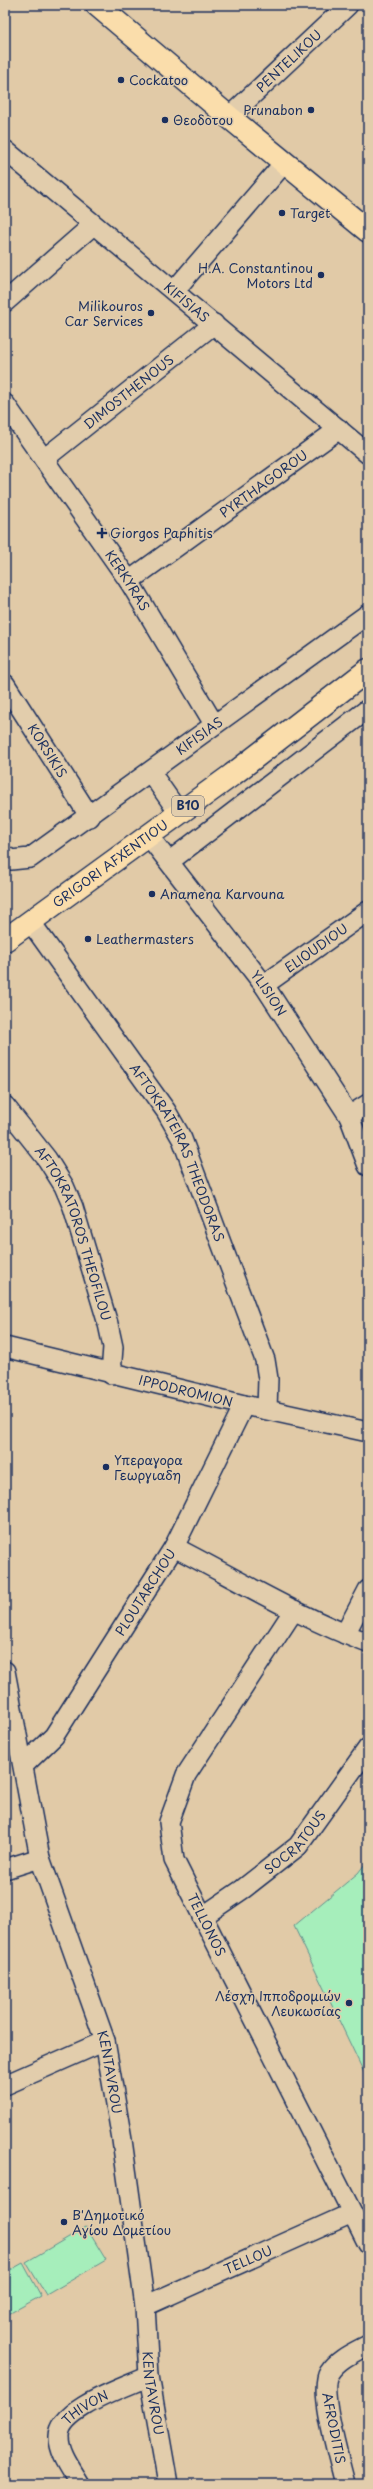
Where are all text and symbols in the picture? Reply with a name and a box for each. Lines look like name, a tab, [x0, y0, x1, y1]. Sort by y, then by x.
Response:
street label: PENTELIKOU	[251, 25, 325, 96]
place label: Cockatoo	[129, 70, 188, 89]
marker: Cockatoo	[116, 75, 126, 85]
place label: Prunabon	[243, 100, 303, 119]
marker: Prunabon	[306, 105, 316, 115]
place label: Θεοδοτου	[173, 110, 233, 129]
marker: Θεοδοτου	[160, 115, 170, 125]
place label: Target	[290, 203, 330, 222]
marker: Target	[277, 208, 287, 218]
place label: H.A. Constantinou Motors Ltd	[198, 258, 313, 292]
marker: H.A. Constantinou Motors Ltd	[316, 270, 326, 280]
street label: KIFISIAS	[160, 277, 214, 326]
place label: Milikouros Car Services	[65, 296, 143, 330]
marker: Milikouros Car Services	[146, 308, 156, 318]
street label: DIMOSTHENOUS	[79, 350, 177, 433]
street label: PYRTHAGOROU	[215, 445, 311, 522]
place label: Giorgos Paphitis	[110, 523, 213, 542]
marker: Giorgos Paphitis	[97, 528, 107, 538]
street label: KERKYRAS	[101, 546, 155, 614]
street label: KIFISIAS	[171, 712, 226, 759]
street label: KORSIKIS	[24, 720, 72, 781]
road number: B10	[172, 796, 204, 816]
street label: GRIGORI AFXENTIOU	[48, 815, 171, 912]
place label: Anamena Karvouna	[160, 884, 285, 903]
marker: Anamena Karvouna	[147, 889, 157, 899]
street label: ELIOUDIOU	[280, 918, 351, 977]
place label: Leathermasters	[96, 929, 194, 948]
marker: Leathermasters	[83, 934, 93, 944]
street label: YLISION	[247, 966, 292, 1019]
street label: AFTOKRATEIRAS THEODORAS	[126, 1059, 230, 1244]
street label: AFTOKRATOROS THEOFILOU	[31, 1142, 116, 1323]
street label: IPPODROMION	[137, 1370, 235, 1411]
place label: Υπεραγορα Γεωργιαδη	[114, 1450, 183, 1484]
marker: Υπεραγορα Γεωργιαδη	[101, 1462, 111, 1472]
street label: PLOUTARCHOU	[110, 1545, 180, 1639]
street label: SOCRATOUS	[260, 1806, 330, 1878]
street label: TELLONOS	[183, 1890, 231, 1959]
place label: Λέσχη Ιπποδρομιών Λευκωσίας	[215, 1986, 341, 2020]
marker: Λέσχη Ιπποδρομιών Λευκωσίας	[344, 1998, 354, 2008]
street label: KENTAVROU	[93, 2028, 127, 2115]
place label: Β'Δημοτικό Αγίου Δομετίου	[72, 2205, 171, 2239]
marker: Β'Δημοτικό Αγίου Δομετίου	[59, 2217, 69, 2227]
street label: TELLOU	[221, 2240, 275, 2278]
street label: KENTAVROU	[139, 2351, 169, 2436]
street label: THIVON	[57, 2385, 111, 2428]
street label: AFRODITIS	[318, 2391, 351, 2465]

